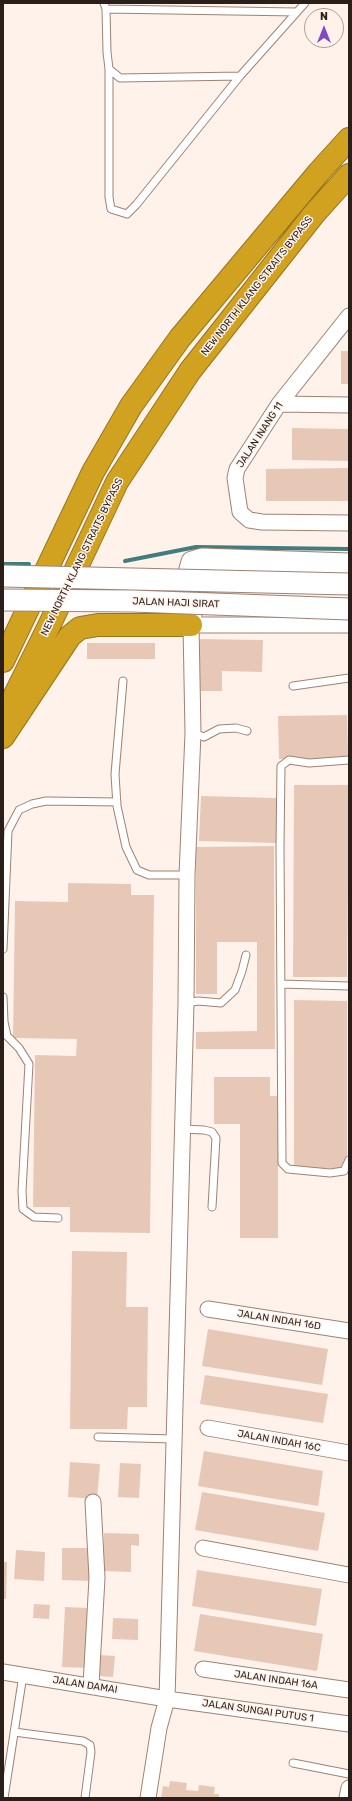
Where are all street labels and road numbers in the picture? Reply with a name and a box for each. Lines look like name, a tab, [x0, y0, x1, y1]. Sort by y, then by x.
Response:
street label: NEW NORTH KLANG STRAITS BYPASS	[199, 214, 315, 358]
street label: JALAN INANG 11	[234, 400, 286, 470]
street label: NEW NORTH KLANG STRAITS BYPASS	[38, 476, 126, 638]
street label: JALAN HAJI SIRAT	[132, 595, 220, 611]
street label: JALAN INDAH 16D	[236, 1307, 322, 1333]
street label: JALAN INDAH 16C	[236, 1428, 322, 1454]
street label: JALAN INDAH 16A	[233, 1668, 319, 1692]
street label: JALAN DAMAI	[52, 1674, 118, 1696]
street label: JALAN SUNGAI PUTUS 1	[201, 1697, 315, 1725]

